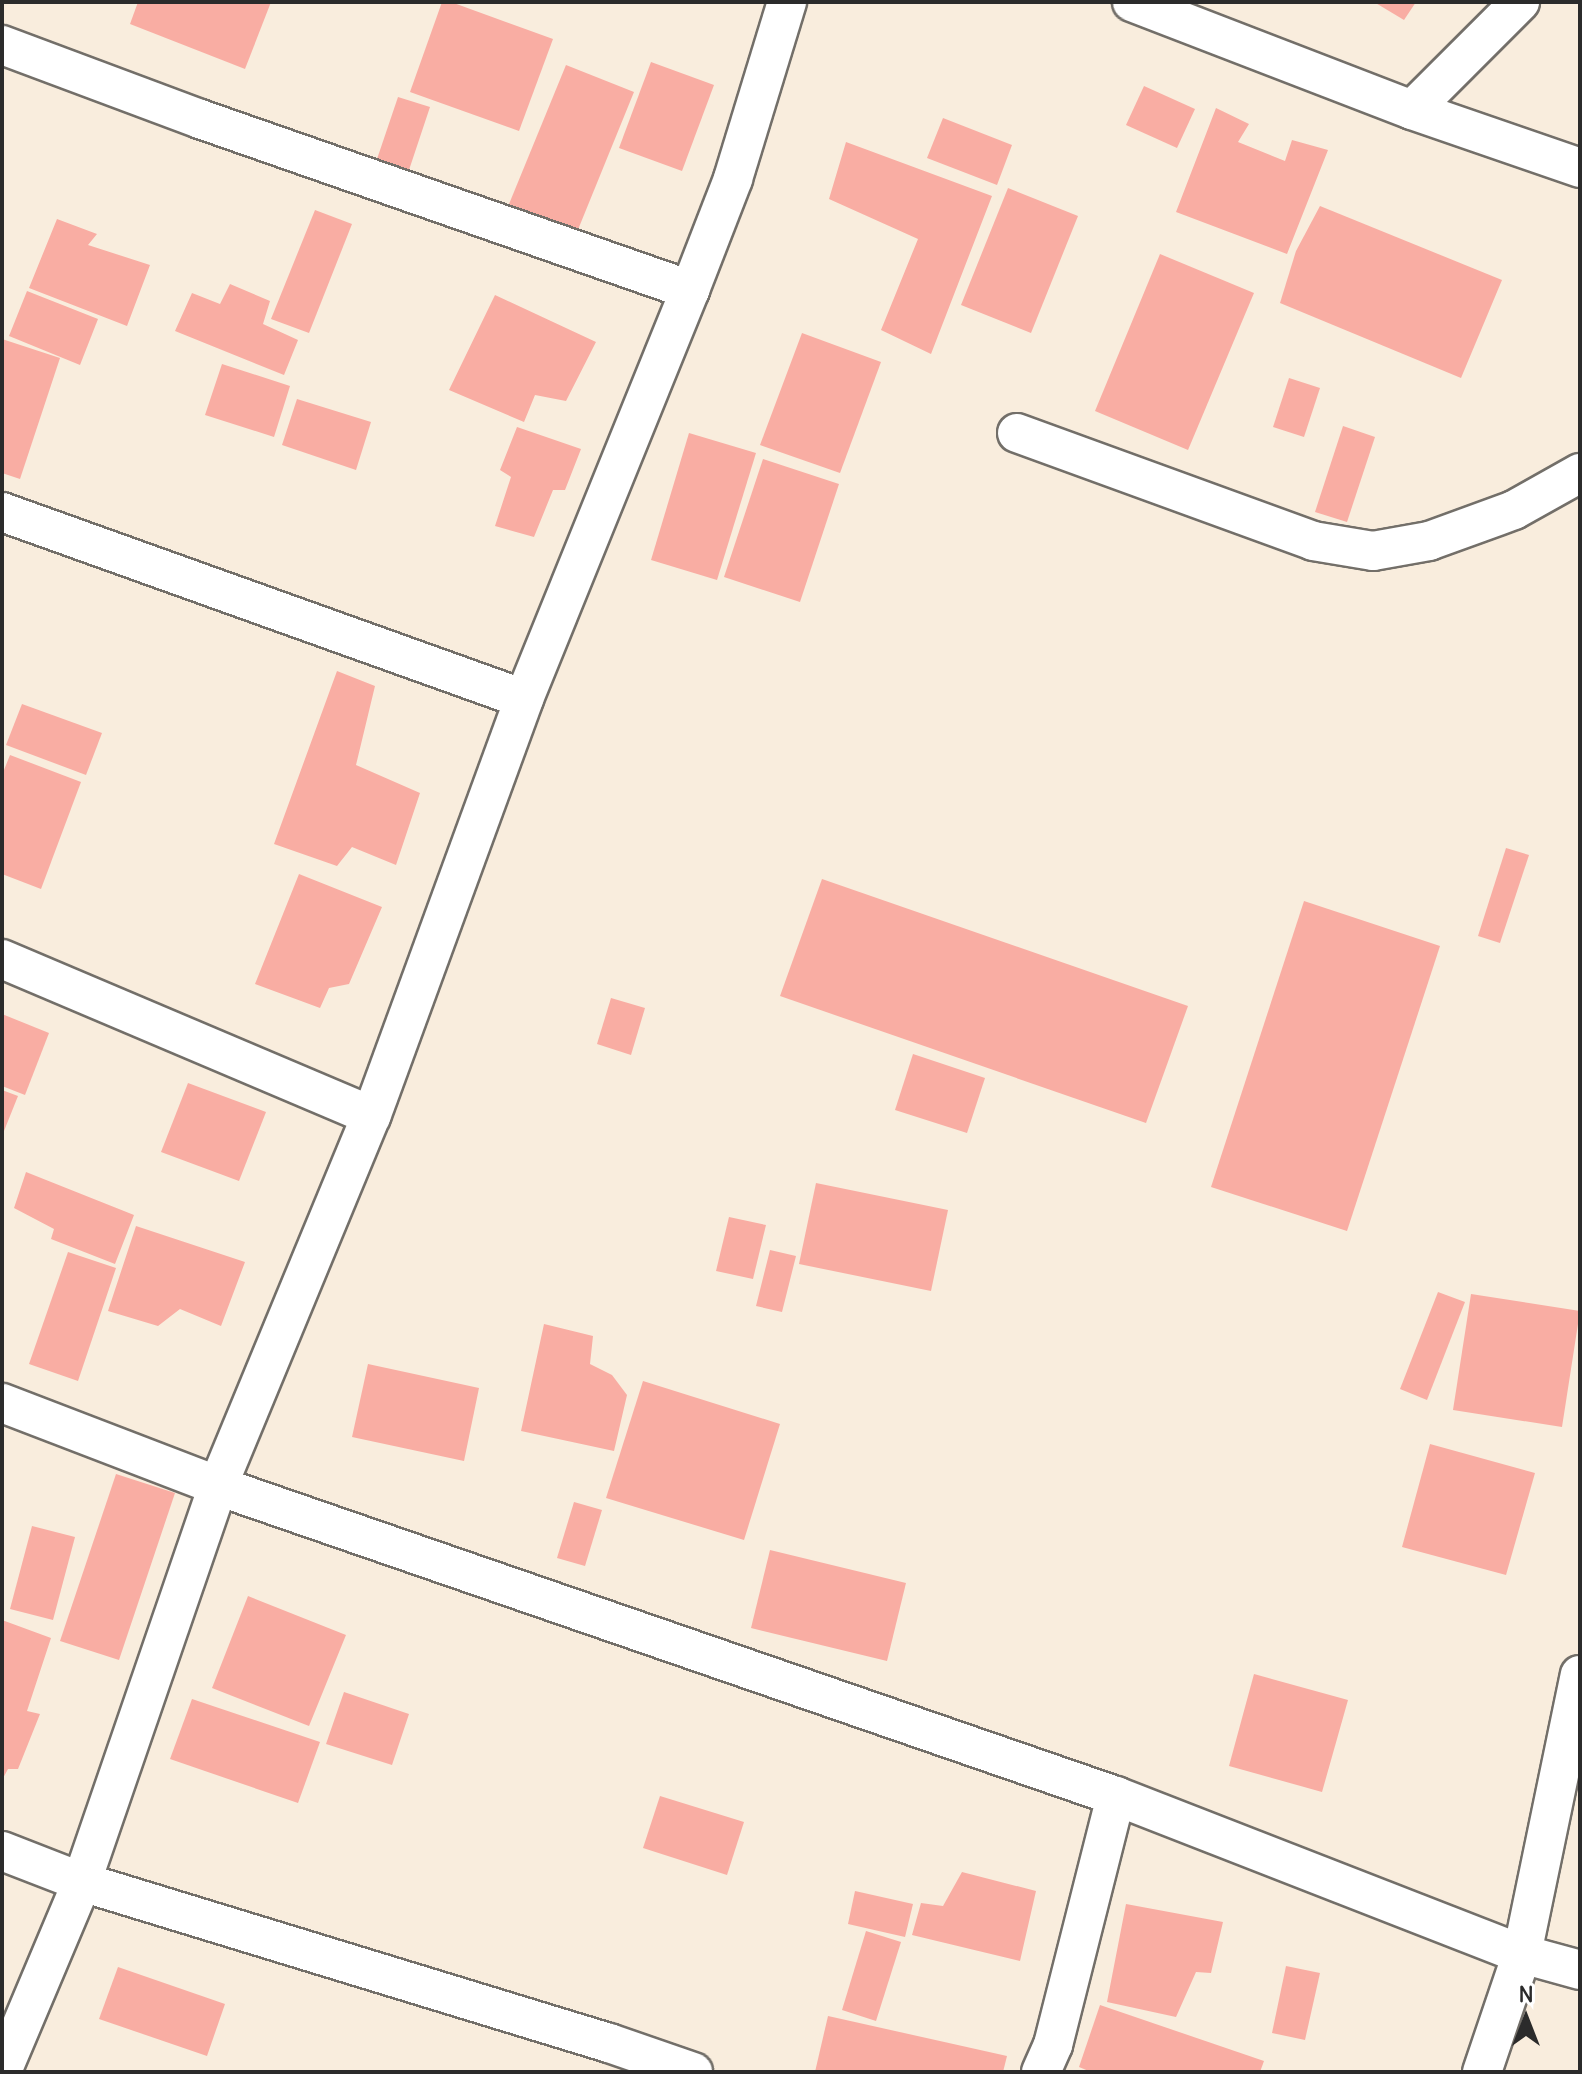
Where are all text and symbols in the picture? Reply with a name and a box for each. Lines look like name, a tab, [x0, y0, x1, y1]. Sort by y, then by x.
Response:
north arrow	[1486, 1978, 1566, 2058]
text: N	[1518, 1980, 1534, 2008]

